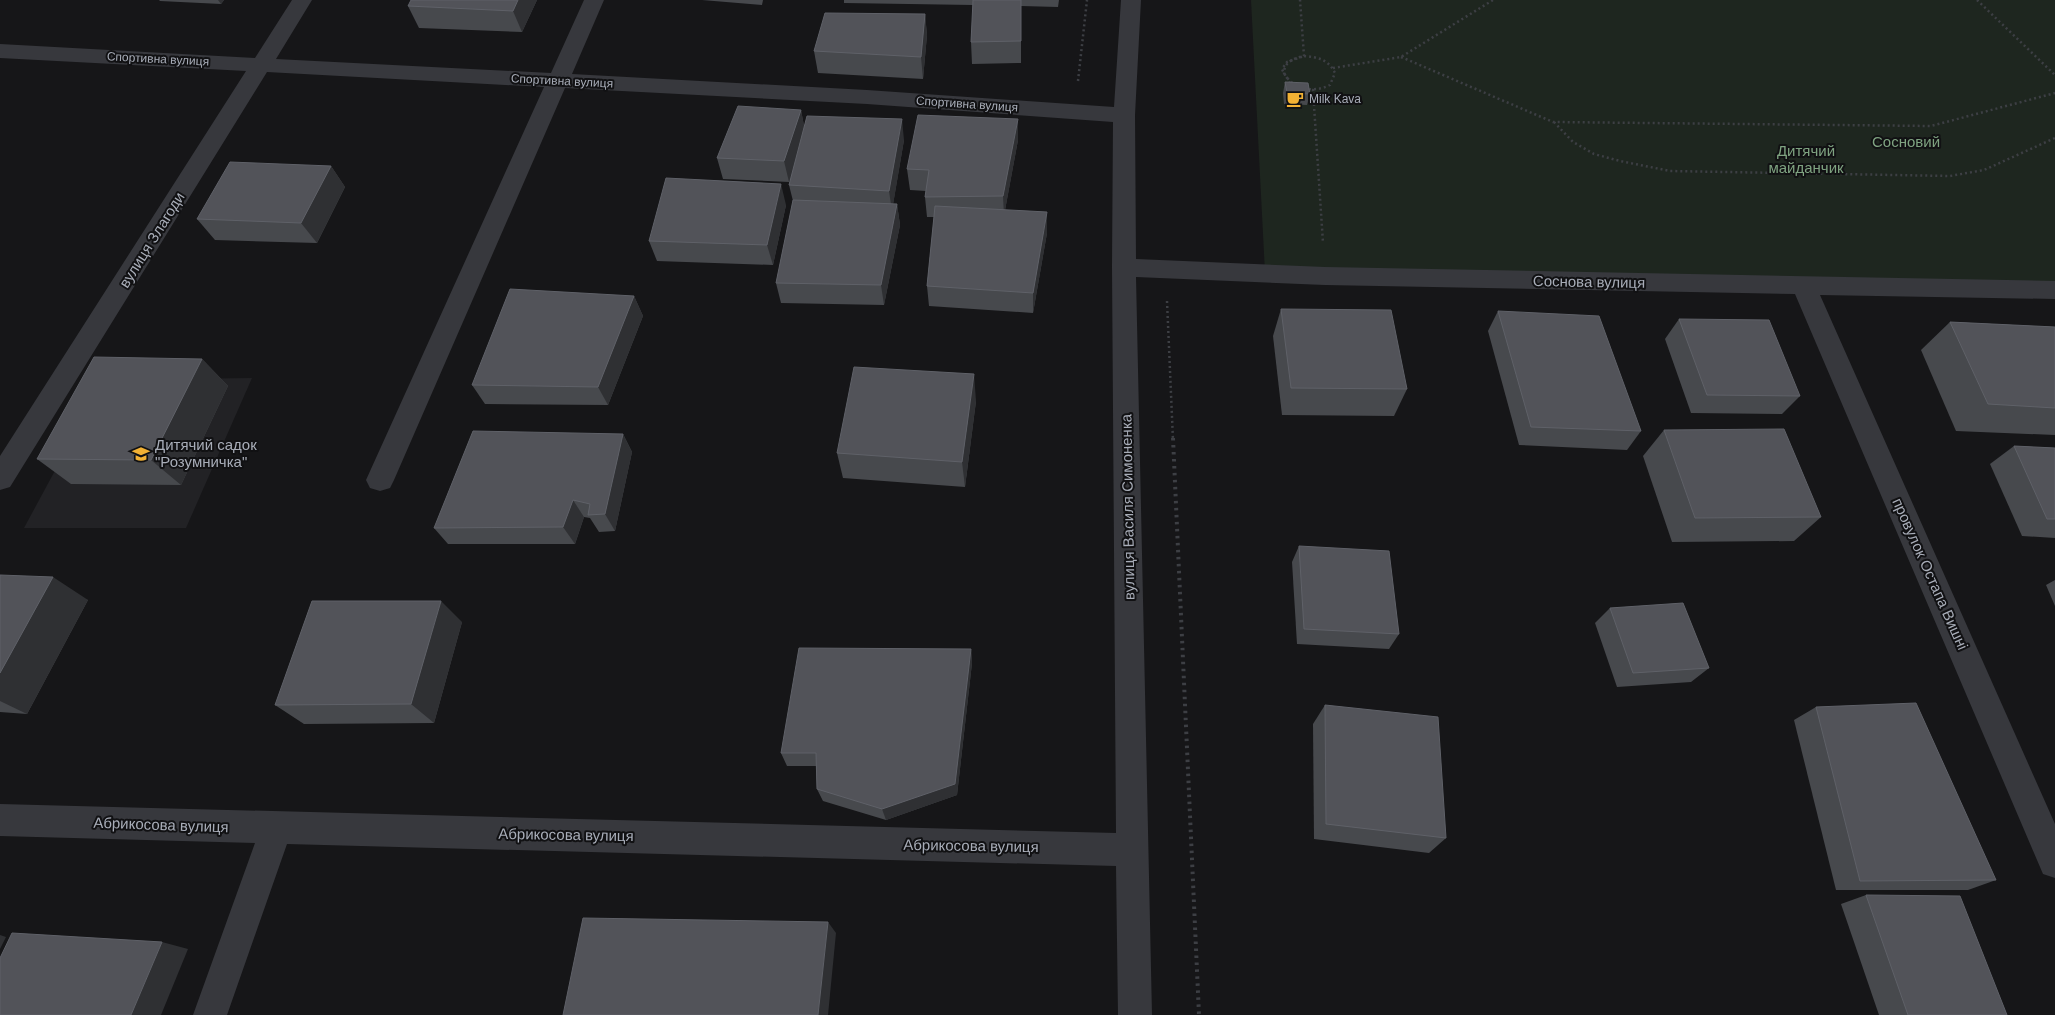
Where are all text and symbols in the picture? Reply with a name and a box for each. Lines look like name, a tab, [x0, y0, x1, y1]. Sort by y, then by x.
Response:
street label: Спортивна вулиця	[107, 49, 209, 69]
street label: Спортивна вулиця	[511, 71, 613, 91]
cafe icon: Milk Kava	[1285, 89, 1305, 109]
place label: Milk Kava	[1309, 92, 1361, 106]
street label: Спортивна вулиця	[915, 93, 1019, 115]
park label: Сосновий	[1872, 133, 1940, 150]
park label: Дитячий майданчик	[1768, 142, 1844, 176]
street label: вулиця Злагоди	[115, 189, 188, 291]
street label: Соснова вулиця	[1533, 272, 1645, 291]
street label: вулиця Василя Симоненка	[1117, 413, 1138, 600]
place label: Дитячий садок "Розумничка"	[155, 436, 257, 470]
school or university icon: Дитячий садок "Розумничка"	[131, 444, 151, 464]
street label: провулок Остапа Вишні	[1889, 495, 1972, 652]
street label: Абрикосова вулиця	[93, 814, 229, 835]
street label: Абрикосова вулиця	[498, 825, 634, 844]
street label: Абрикосова вулиця	[903, 836, 1039, 855]

